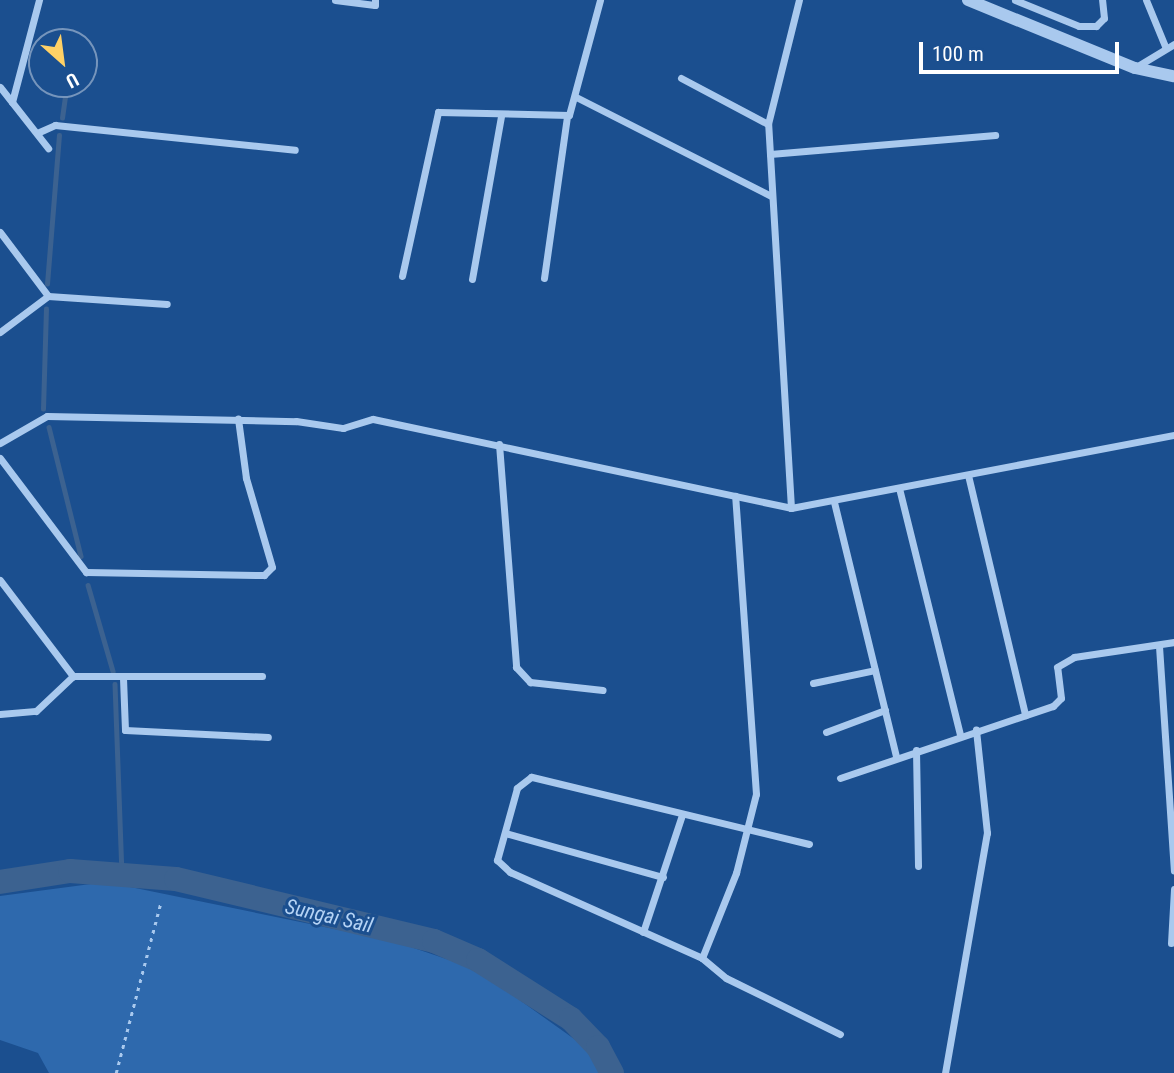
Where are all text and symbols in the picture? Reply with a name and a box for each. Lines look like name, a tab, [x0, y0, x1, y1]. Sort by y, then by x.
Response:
north arrow	[28, 28, 98, 98]
scale bar	[922, 28, 1122, 72]
text: 100 m	[932, 42, 984, 66]
text: U	[62, 68, 82, 93]
water label: Sungai Sail	[283, 894, 375, 938]

